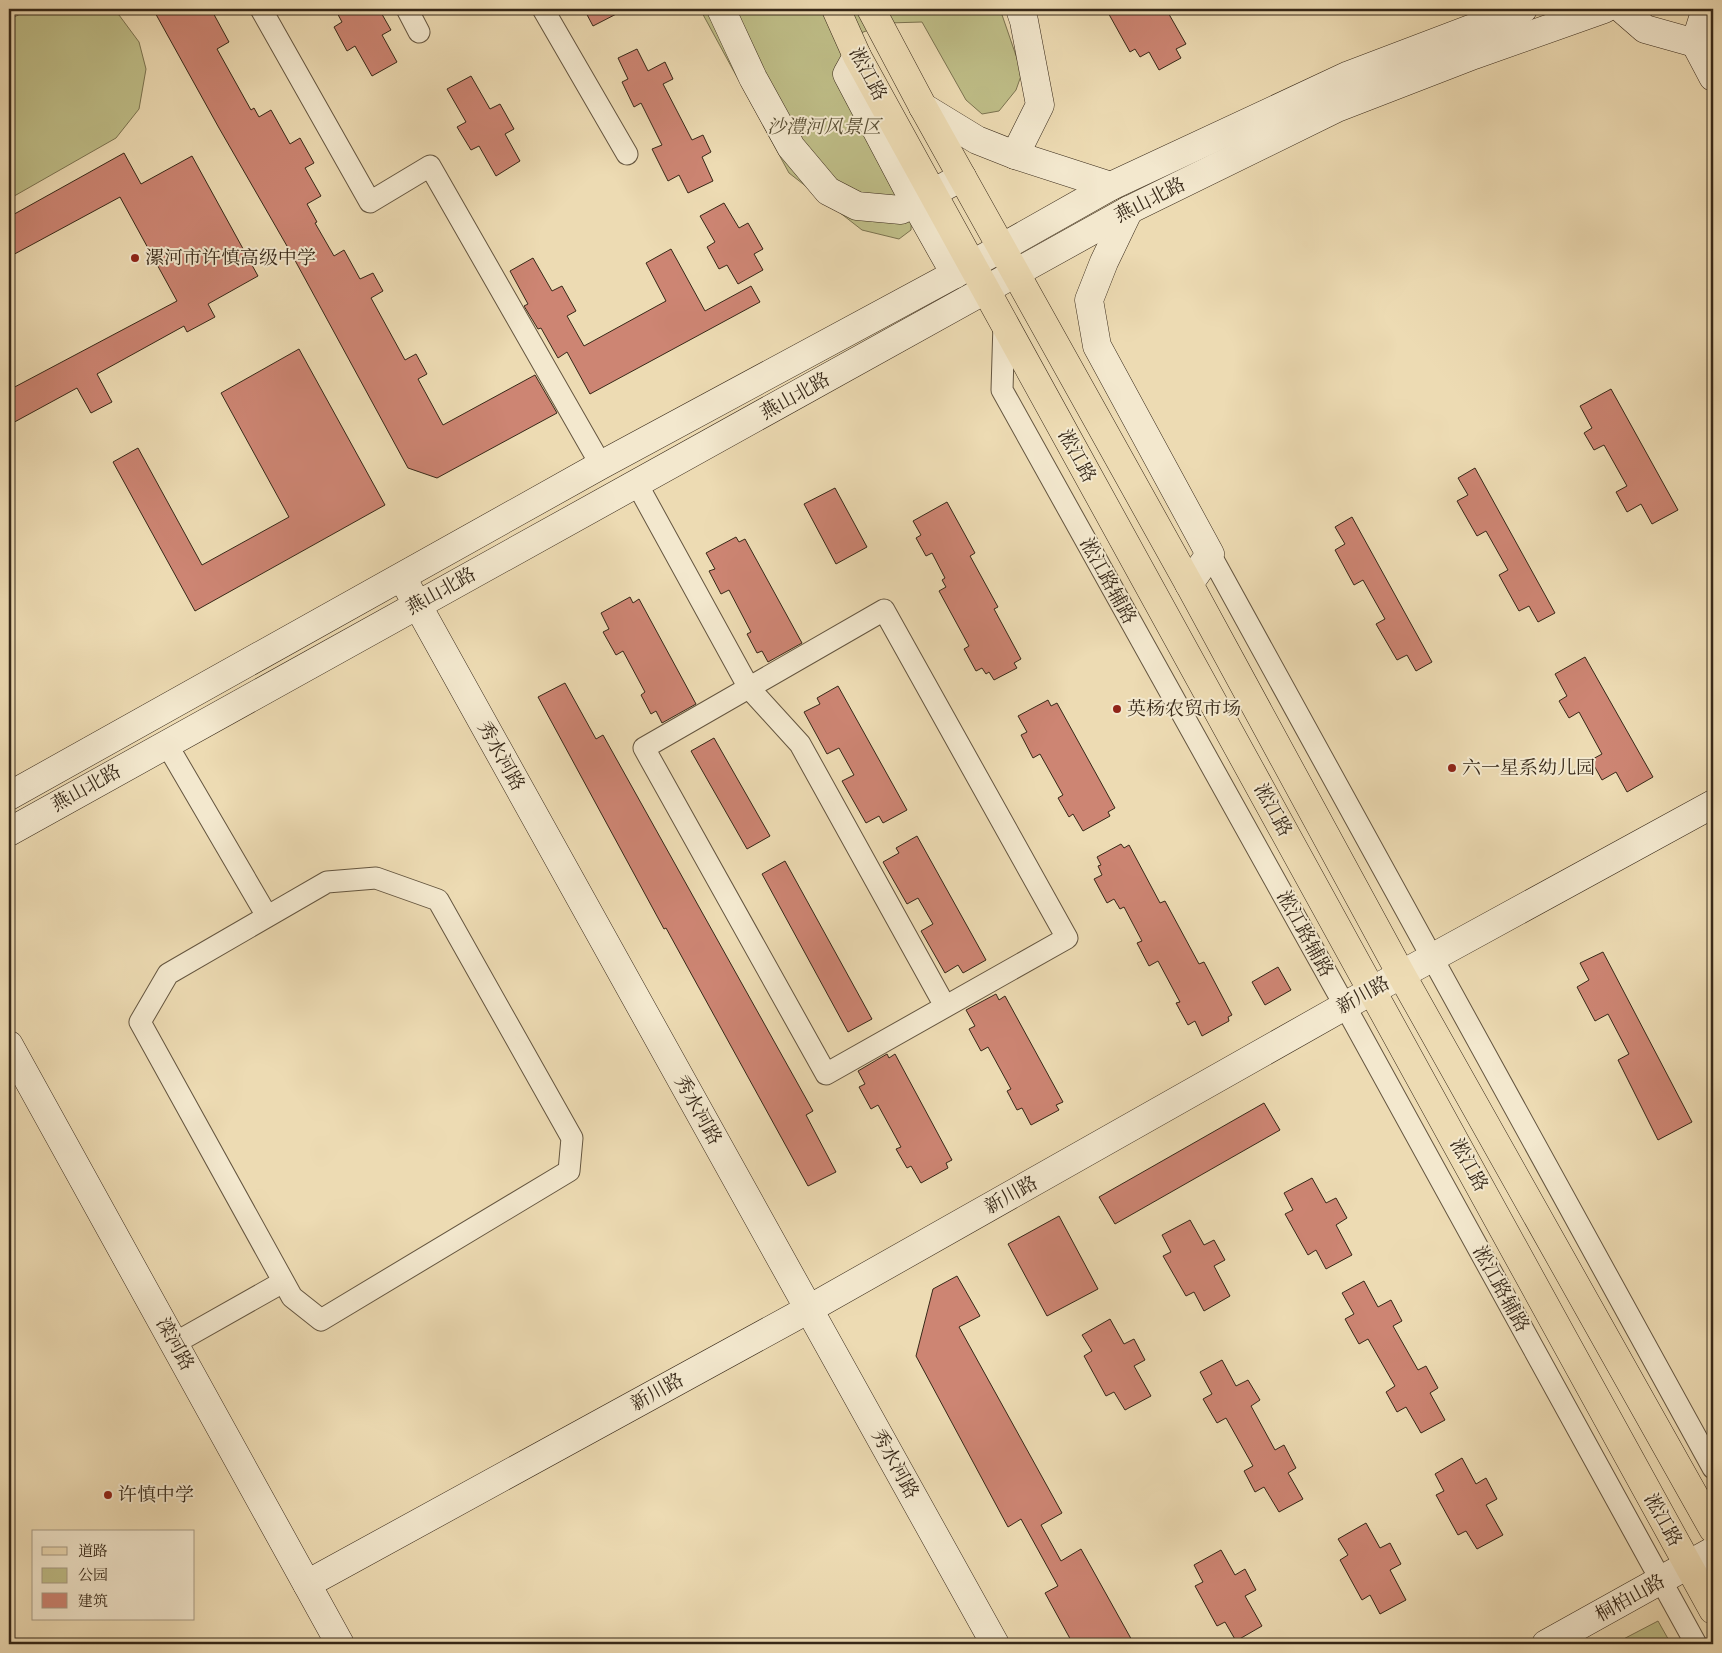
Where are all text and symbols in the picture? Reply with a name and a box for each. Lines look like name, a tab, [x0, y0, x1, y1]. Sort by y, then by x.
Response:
street label: 淞江路	[843, 43, 893, 105]
park label: 沙澧河风景区	[767, 114, 884, 140]
street label: 燕山北路	[1110, 171, 1190, 229]
place label: 漯河市许慎高级中学	[145, 245, 316, 271]
marker: 漯河市许慎高级中学	[129, 252, 141, 264]
street label: 燕山北路	[755, 366, 835, 426]
street label: 淞江路	[1052, 425, 1102, 487]
street label: 淞江路辅路	[1074, 533, 1142, 629]
street label: 燕山北路	[401, 561, 481, 621]
place label: 英杨农贸市场	[1127, 696, 1241, 722]
marker: 英杨农贸市场	[1111, 703, 1123, 715]
street label: 秀水河路	[471, 716, 531, 796]
place label: 六一星系幼儿园	[1462, 755, 1595, 781]
street label: 燕山北路	[46, 758, 126, 818]
marker: 六一星系幼儿园	[1446, 762, 1458, 774]
street label: 淞江路	[1248, 779, 1298, 841]
street label: 淞江路辅路	[1271, 886, 1339, 982]
street label: 新川路	[1332, 970, 1394, 1020]
street label: 秀水河路	[668, 1070, 728, 1150]
street label: 淞江路	[1444, 1134, 1494, 1196]
street label: 新川路	[980, 1170, 1042, 1220]
street label: 淞江路辅路	[1467, 1241, 1535, 1337]
street label: 滦河路	[150, 1313, 200, 1375]
street label: 新川路	[626, 1367, 688, 1417]
street label: 秀水河路	[865, 1424, 925, 1504]
place label: 许慎中学	[118, 1482, 194, 1508]
marker: 许慎中学	[102, 1489, 114, 1501]
street label: 淞江路	[1638, 1489, 1688, 1551]
legend	[32, 1530, 195, 1620]
text: 道路	[78, 1541, 108, 1561]
text: 公园	[78, 1565, 108, 1585]
street label: 桐柏山路	[1590, 1568, 1670, 1628]
text: 建筑	[78, 1591, 108, 1611]

